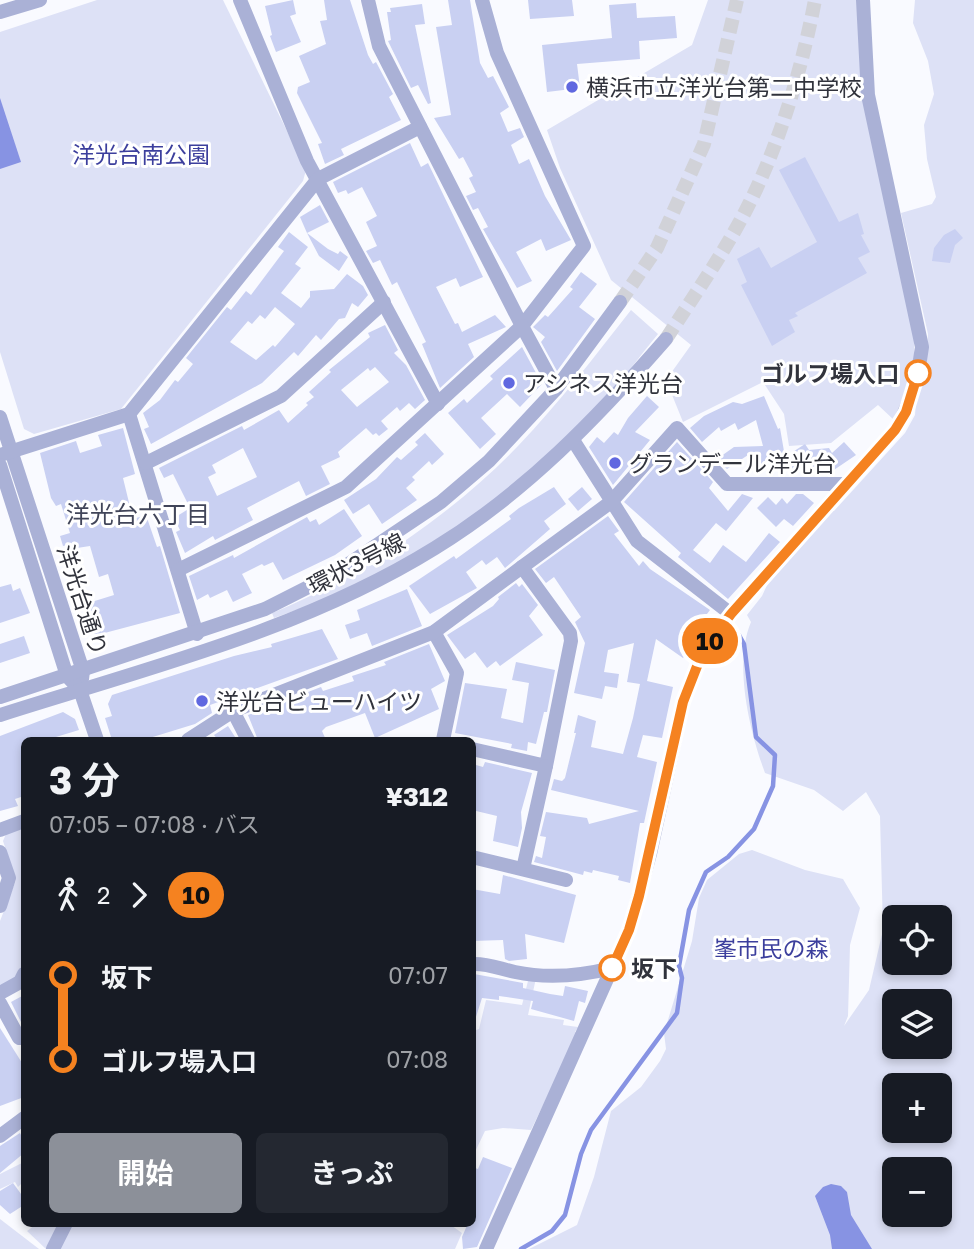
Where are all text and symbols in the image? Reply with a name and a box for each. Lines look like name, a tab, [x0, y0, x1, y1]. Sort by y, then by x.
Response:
place label: 横浜市立洋光台第二中学校	[586, 73, 862, 101]
marker: 横浜市立洋光台第二中学校	[564, 79, 580, 95]
park label: 洋光台南公園	[72, 140, 210, 168]
place label: ゴルフ場入口	[761, 359, 899, 387]
marker: ゴルフ場入口	[905, 360, 931, 386]
place label: アシネス洋光台	[523, 369, 683, 397]
marker: アシネス洋光台	[501, 375, 517, 391]
place label: グランデール洋光台	[629, 449, 836, 477]
marker: グランデール洋光台	[607, 455, 623, 471]
district label: 洋光台六丁目	[66, 499, 210, 528]
street label: 環状3号線	[303, 527, 409, 599]
street label: 洋光台通り	[52, 541, 114, 659]
line badge: 10	[678, 618, 742, 664]
text: 10	[696, 626, 724, 655]
place label: 洋光台ビューハイツ	[216, 687, 422, 715]
marker: 洋光台ビューハイツ	[194, 693, 210, 709]
text: 3 分	[49, 757, 120, 802]
text: ¥312	[386, 781, 448, 812]
text: 07:05 – 07:08 · バス	[49, 810, 260, 838]
icon: walk	[49, 876, 87, 914]
icon: forward	[120, 876, 158, 914]
text: 10	[182, 880, 210, 909]
text: 2	[97, 881, 110, 909]
map controls	[882, 905, 952, 1227]
button: locate	[882, 905, 952, 975]
park label: 峯市民の森	[714, 934, 829, 962]
place label: 坂下	[631, 954, 677, 982]
marker: 坂下	[599, 955, 625, 981]
text: 07:07	[388, 961, 448, 989]
text: 坂下	[101, 962, 153, 993]
button: layers	[882, 989, 952, 1059]
text: 07:08	[386, 1045, 448, 1073]
text: ゴルフ場入口	[101, 1046, 257, 1077]
button: +	[882, 1073, 952, 1143]
button: 開始	[49, 1133, 242, 1213]
button: きっぷ	[256, 1133, 448, 1213]
button: −	[882, 1157, 952, 1227]

